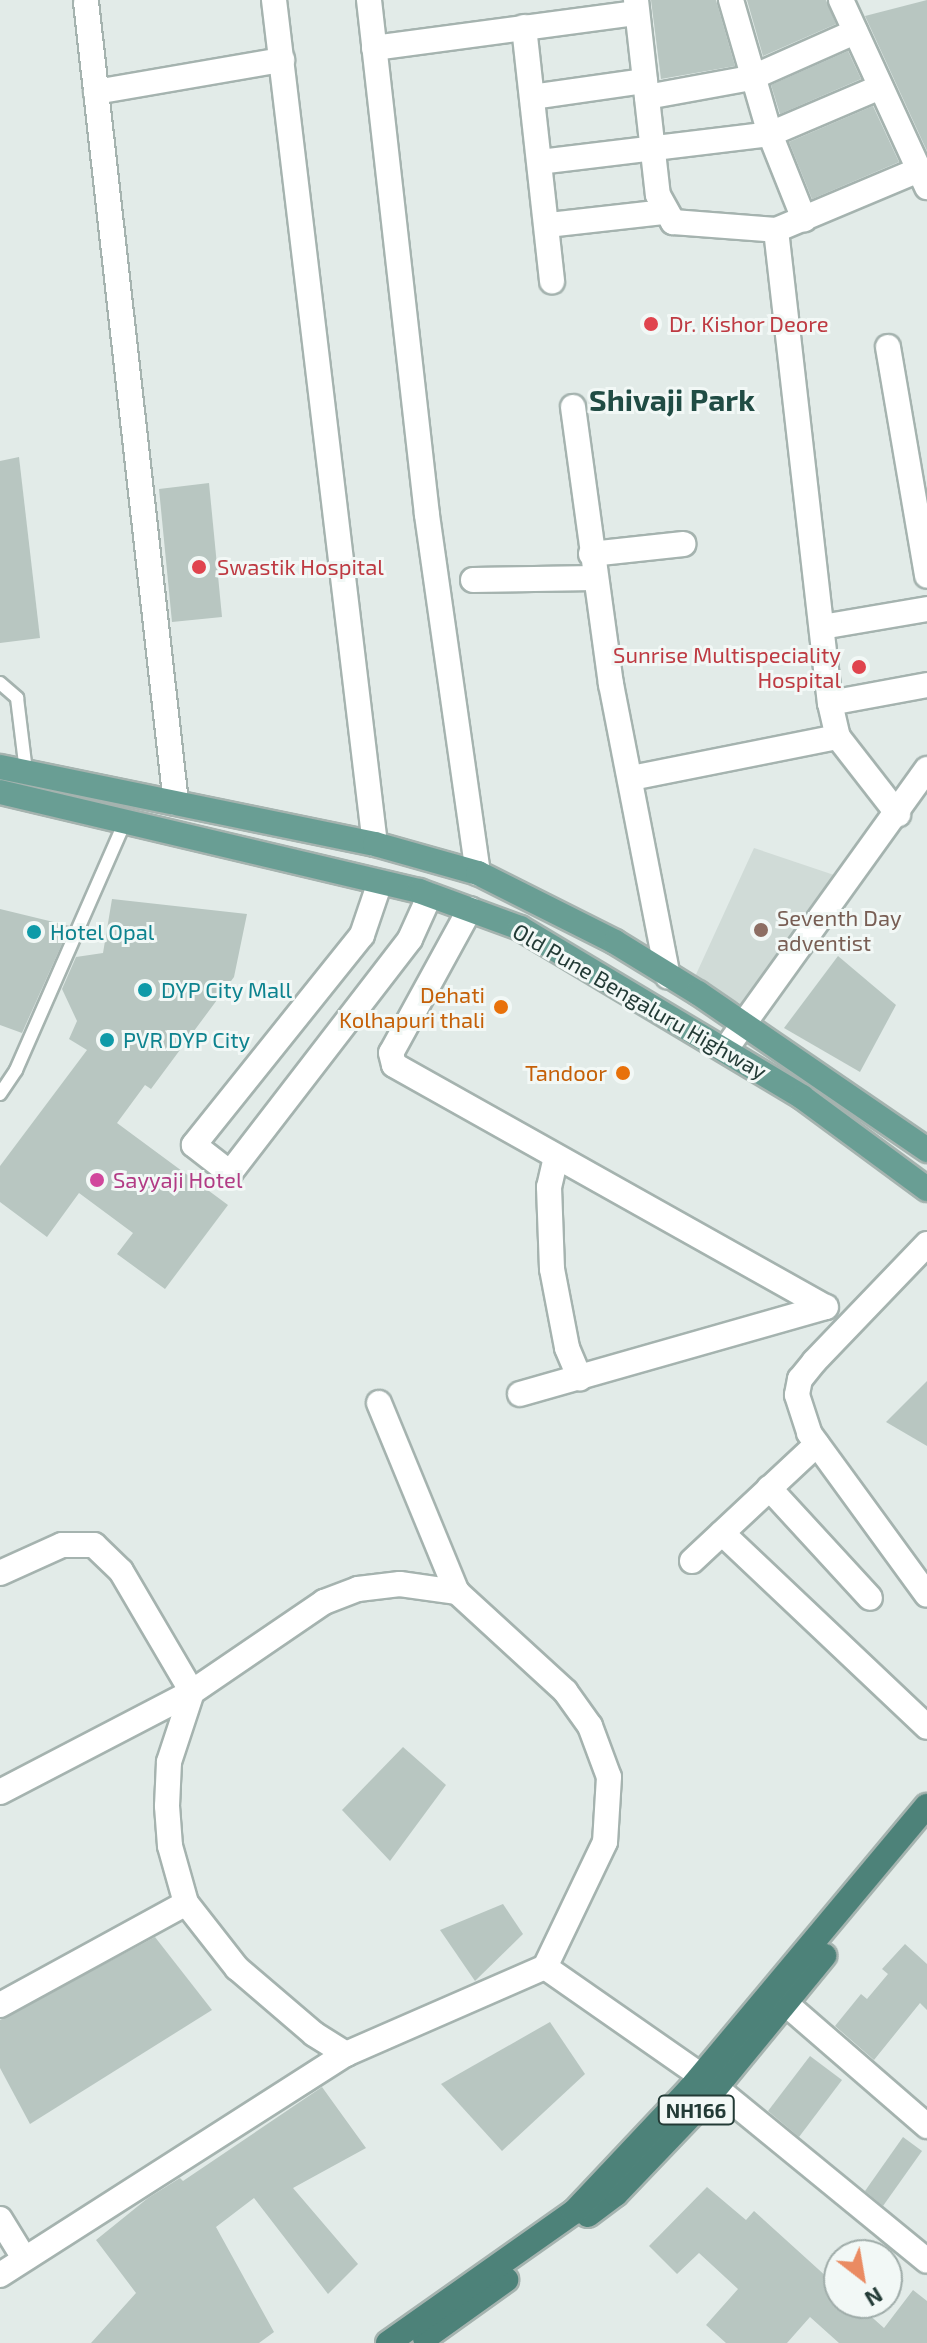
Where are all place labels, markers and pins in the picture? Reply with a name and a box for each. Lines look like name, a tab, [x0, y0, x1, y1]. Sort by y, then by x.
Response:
place label: Dr. Kishor Deore	[669, 311, 829, 337]
marker: Dr. Kishor Deore	[640, 313, 662, 335]
place label: Swastik Hospital	[217, 554, 384, 580]
marker: Swastik Hospital	[188, 556, 210, 578]
place label: Sunrise Multispeciality Hospital	[613, 641, 841, 692]
marker: Sunrise Multispeciality Hospital	[848, 656, 870, 678]
place label: Seventh Day adventist	[777, 904, 902, 956]
place label: Hotel Opal	[50, 919, 155, 945]
marker: Seventh Day adventist	[752, 921, 770, 939]
marker: Hotel Opal	[25, 923, 43, 941]
place label: DYP City Mall	[161, 977, 293, 1003]
marker: DYP City Mall	[136, 981, 154, 999]
place label: Dehati Kolhapuri thali	[339, 981, 485, 1032]
marker: Dehati Kolhapuri thali	[492, 998, 510, 1016]
place label: PVR DYP City	[123, 1027, 251, 1053]
marker: PVR DYP City	[98, 1031, 116, 1049]
place label: Tandoor	[525, 1060, 607, 1086]
marker: Tandoor	[614, 1064, 632, 1082]
place label: Sayyaji Hotel	[113, 1167, 242, 1193]
marker: Sayyaji Hotel	[88, 1171, 106, 1189]

